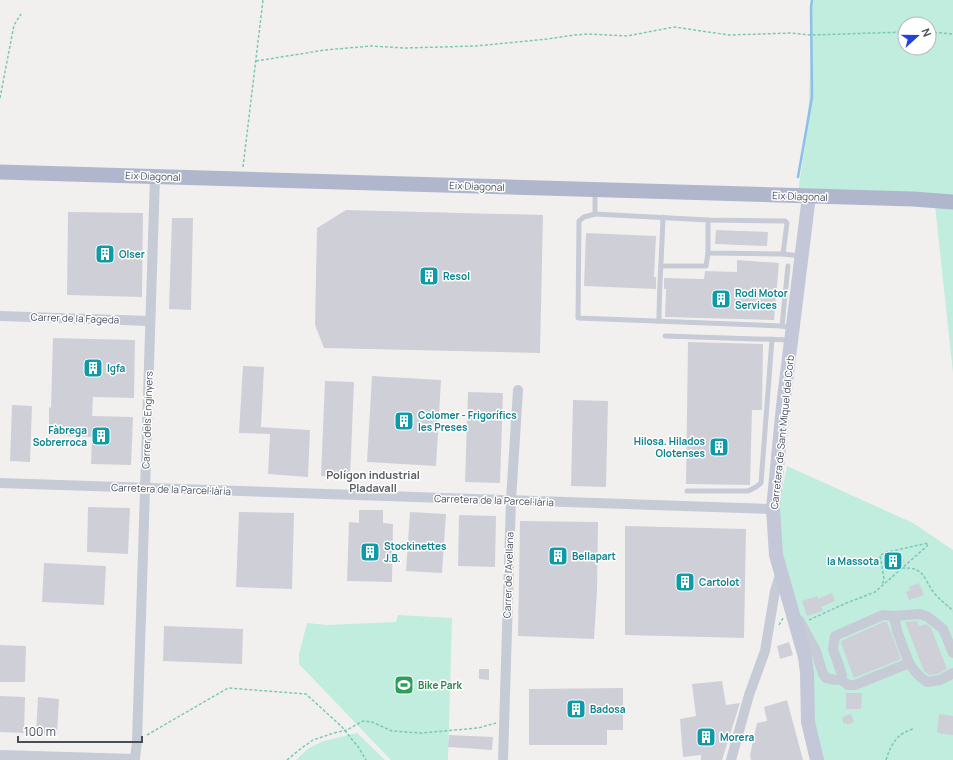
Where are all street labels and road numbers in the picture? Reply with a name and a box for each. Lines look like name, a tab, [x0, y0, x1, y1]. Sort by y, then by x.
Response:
street label: Eix Diagonal	[125, 168, 181, 184]
street label: Eix Diagonal	[449, 178, 505, 194]
street label: Eix Diagonal	[772, 188, 828, 204]
street label: Carrer de la Fageda	[30, 309, 120, 327]
street label: Carretera de Sant Miquel del Corb	[767, 354, 797, 510]
street label: Carrer dels Enginyers	[138, 371, 156, 469]
street label: Carretera de la Parcel·lària	[111, 480, 231, 498]
street label: Carretera de la Parcel·lària	[434, 491, 554, 509]
street label: Carrer de l'Avellana	[499, 532, 517, 618]

